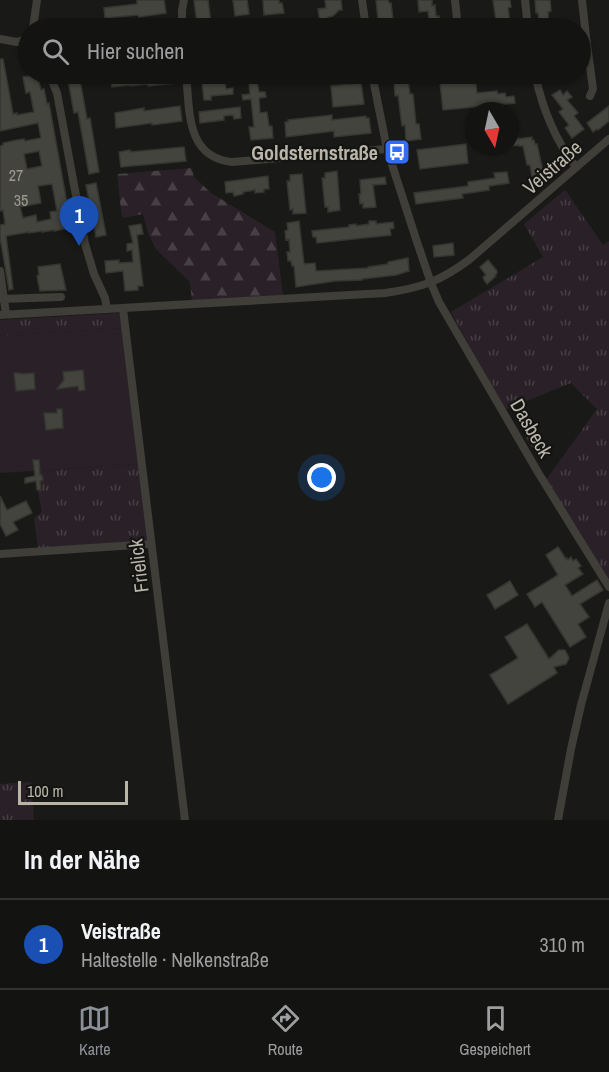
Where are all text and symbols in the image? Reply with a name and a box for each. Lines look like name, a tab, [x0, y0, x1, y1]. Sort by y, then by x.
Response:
search box	[18, 18, 591, 84]
icon: search	[39, 35, 72, 68]
text: Hier suchen	[87, 36, 184, 66]
north arrow	[465, 102, 519, 156]
street label: Veistraße	[517, 134, 587, 200]
bus stop icon: Goldsternstraße	[382, 137, 412, 167]
place label: Goldsternstraße	[251, 139, 378, 166]
house number: 27	[9, 164, 23, 186]
house number: 35	[14, 189, 28, 211]
pin: 1	[60, 196, 98, 246]
street label: Dasbeck	[504, 394, 560, 463]
your location	[307, 463, 336, 492]
street label: Frielick	[121, 537, 155, 594]
scale bar	[18, 778, 128, 806]
text: 100 m	[27, 780, 63, 802]
text: In der Nähe	[24, 842, 140, 877]
text: Veistraße	[81, 916, 161, 946]
text: 1	[39, 931, 48, 958]
text: 310 m	[539, 931, 585, 958]
text: Haltestelle · Nelkenstraße	[81, 946, 269, 973]
tab: Karte	[78, 1002, 111, 1060]
tab: Route	[268, 1002, 303, 1060]
tab: Gespeichert	[459, 1002, 531, 1060]

